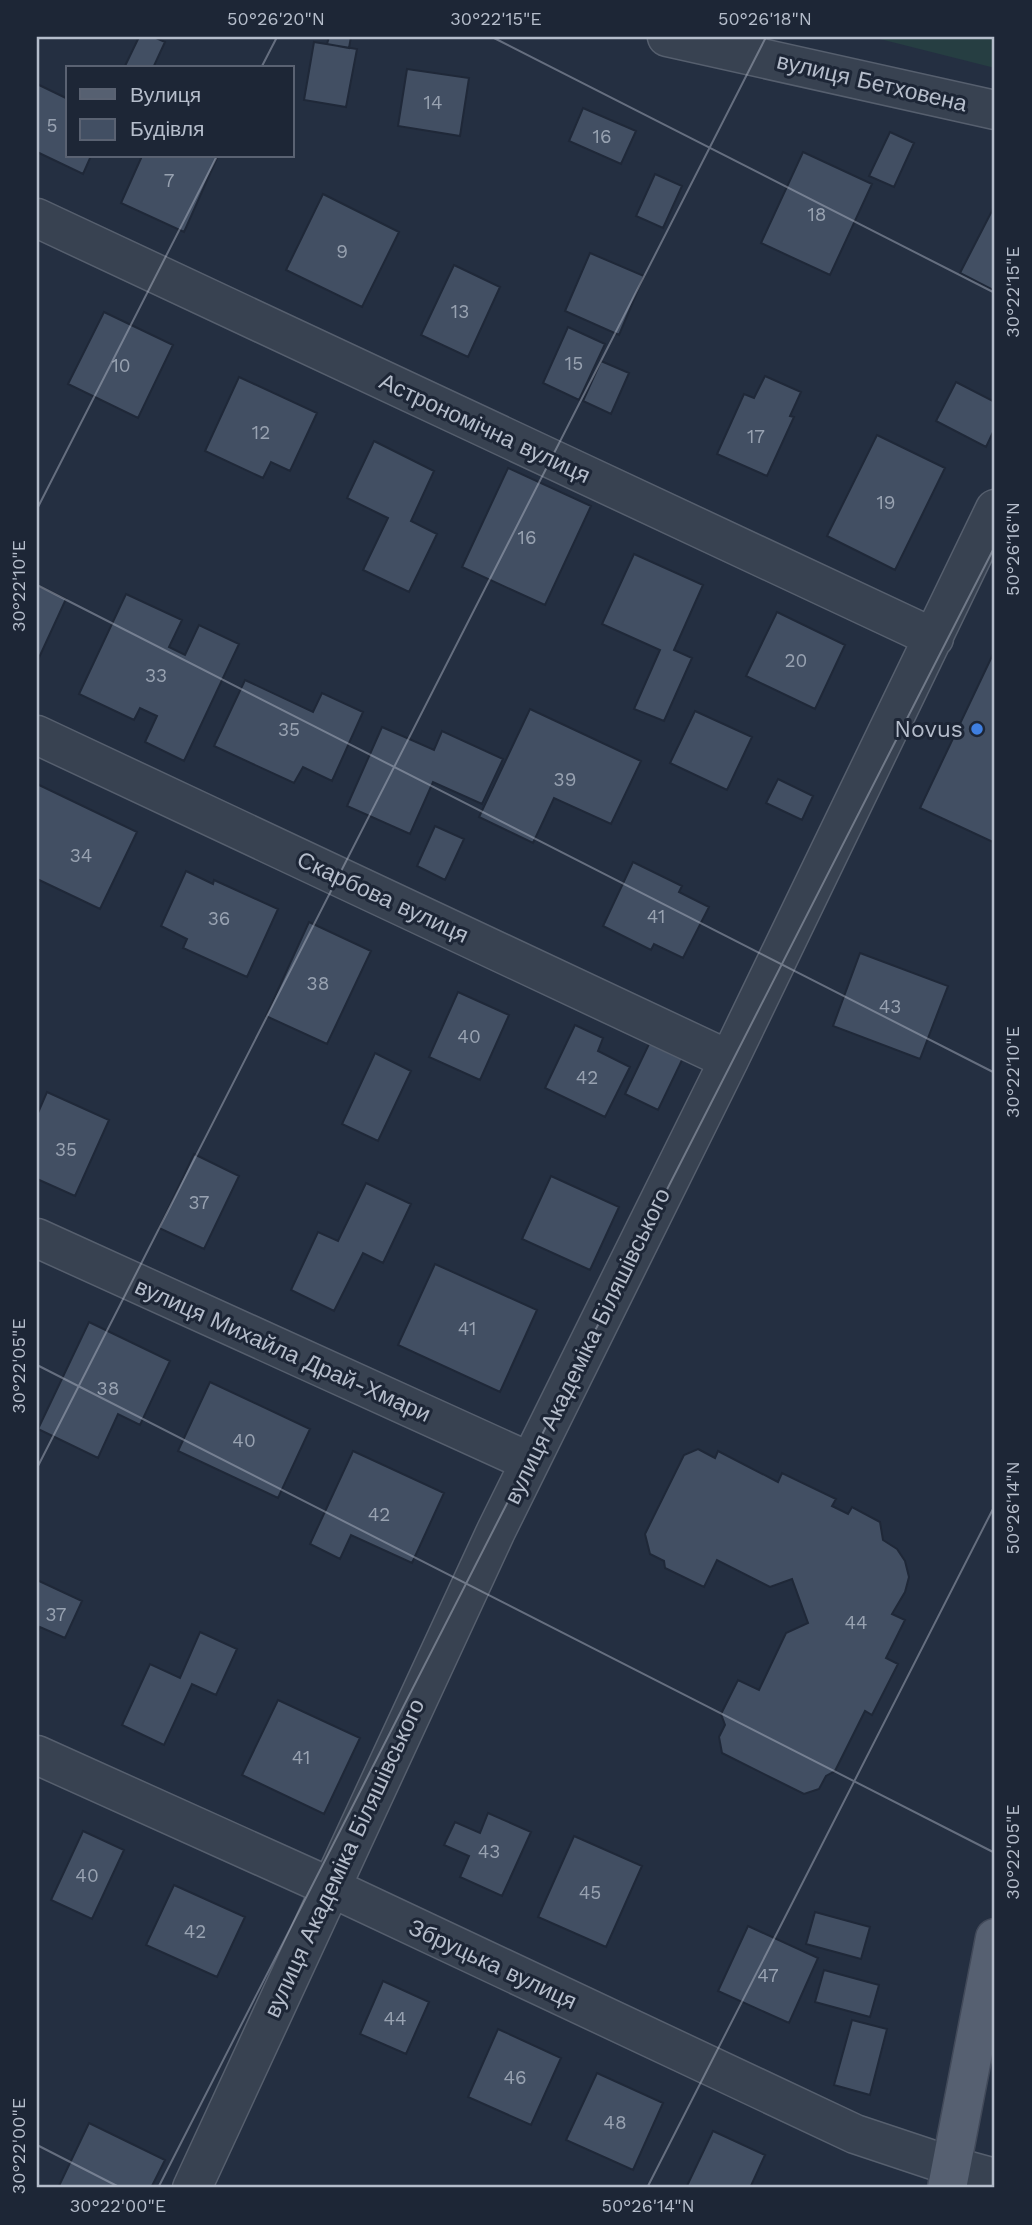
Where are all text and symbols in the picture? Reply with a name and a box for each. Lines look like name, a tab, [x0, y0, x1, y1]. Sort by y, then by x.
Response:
text: 50°26'20"N	[227, 8, 325, 29]
text: 30°22'15"E	[450, 8, 542, 29]
text: 50°26'18"N	[718, 8, 812, 29]
street label: вулиця Бетховена	[774, 47, 970, 118]
legend	[66, 66, 294, 158]
text: Вулиця	[130, 82, 201, 107]
house number: 14	[423, 91, 443, 114]
house number: 5	[46, 114, 58, 137]
text: Будівля	[130, 116, 204, 141]
house number: 16	[593, 125, 611, 148]
house number: 7	[164, 169, 174, 192]
house number: 18	[807, 203, 827, 226]
house number: 9	[336, 240, 348, 263]
text: 30°22'15"E	[1002, 246, 1023, 338]
house number: 13	[451, 300, 469, 323]
house number: 15	[565, 352, 583, 375]
house number: 10	[111, 354, 131, 377]
street label: Астрономічна вулиця	[375, 368, 594, 489]
house number: 12	[252, 421, 270, 444]
house number: 17	[747, 425, 765, 448]
house number: 19	[876, 491, 896, 514]
text: 50°26'16"N	[1002, 502, 1023, 596]
house number: 16	[518, 526, 536, 549]
text: 30°22'10"E	[8, 540, 29, 632]
house number: 20	[785, 649, 807, 672]
house number: 33	[145, 664, 167, 687]
place label: Novus	[894, 716, 963, 743]
house number: 35	[278, 718, 300, 741]
marker: Novus	[969, 721, 985, 737]
house number: 39	[554, 768, 576, 791]
house number: 34	[70, 844, 92, 867]
street label: Скарбова вулиця	[293, 846, 473, 949]
house number: 41	[647, 905, 665, 928]
house number: 36	[208, 907, 230, 930]
house number: 38	[307, 972, 329, 995]
house number: 43	[879, 995, 901, 1018]
house number: 40	[457, 1025, 481, 1048]
text: 30°22'10"E	[1002, 1026, 1023, 1118]
house number: 42	[576, 1066, 598, 1089]
house number: 35	[55, 1138, 77, 1161]
street label: вулиця Академіка Біляшівського	[499, 1184, 676, 1509]
house number: 37	[189, 1191, 209, 1214]
street label: вулиця Михайла Драй-Хмари	[131, 1273, 435, 1428]
house number: 41	[458, 1317, 476, 1340]
text: 30°22'05"E	[8, 1318, 29, 1414]
house number: 38	[97, 1377, 119, 1400]
house number: 40	[232, 1429, 256, 1452]
text: 50°26'14"N	[1002, 1461, 1023, 1555]
house number: 42	[368, 1503, 390, 1526]
house number: 37	[46, 1603, 66, 1626]
house number: 44	[844, 1611, 868, 1634]
street label: вулиця Академіка Біляшівського	[259, 1695, 430, 2022]
house number: 41	[292, 1746, 310, 1769]
text: 30°22'05"E	[1002, 1804, 1023, 1900]
house number: 43	[478, 1840, 500, 1863]
house number: 40	[75, 1864, 99, 1887]
house number: 45	[579, 1881, 601, 1904]
street label: Збруцька вулиця	[405, 1914, 581, 2015]
house number: 42	[184, 1920, 206, 1943]
house number: 47	[757, 1964, 779, 1987]
house number: 44	[383, 2007, 407, 2030]
house number: 46	[503, 2066, 527, 2089]
text: 30°22'00"E	[8, 2098, 29, 2194]
house number: 48	[603, 2111, 627, 2134]
text: 30°22'00"E	[70, 2195, 166, 2216]
text: 50°26'14"N	[601, 2195, 695, 2216]

